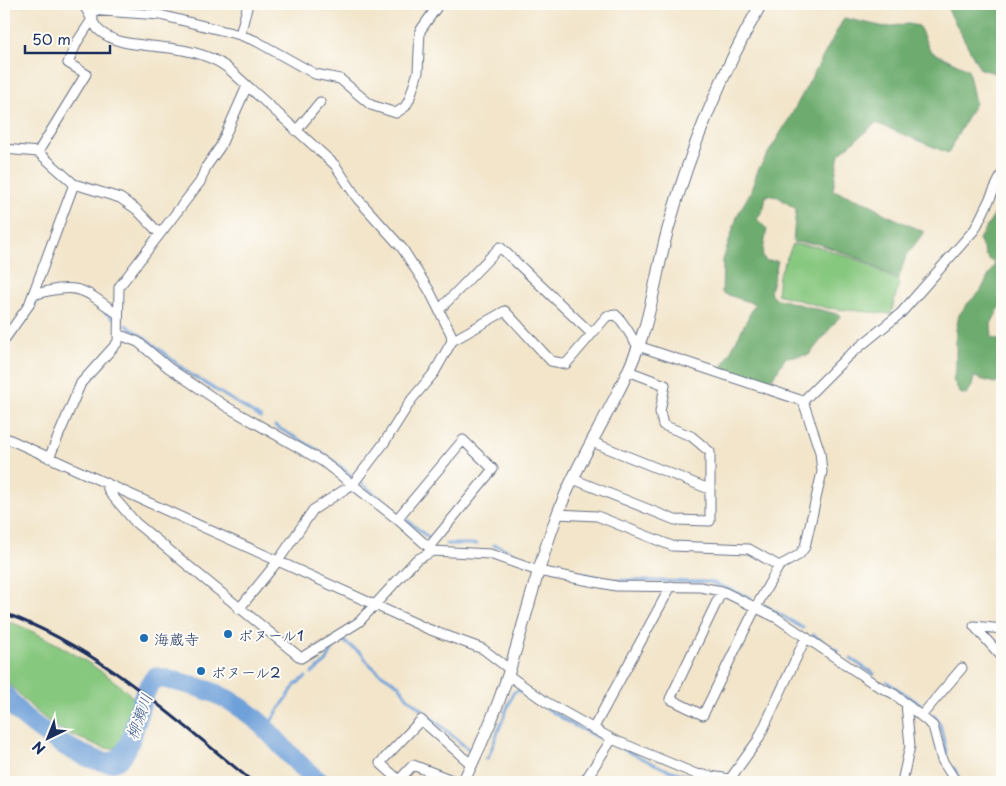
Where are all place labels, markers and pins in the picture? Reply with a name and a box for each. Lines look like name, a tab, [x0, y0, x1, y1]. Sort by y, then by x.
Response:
place label: ボヌール1	[238, 623, 304, 646]
place label: 海蔵寺	[154, 627, 199, 650]
marker: ボヌール1	[222, 628, 234, 640]
marker: 海蔵寺	[138, 632, 150, 644]
place label: ボヌール2	[211, 660, 281, 683]
marker: ボヌール2	[195, 665, 207, 677]

